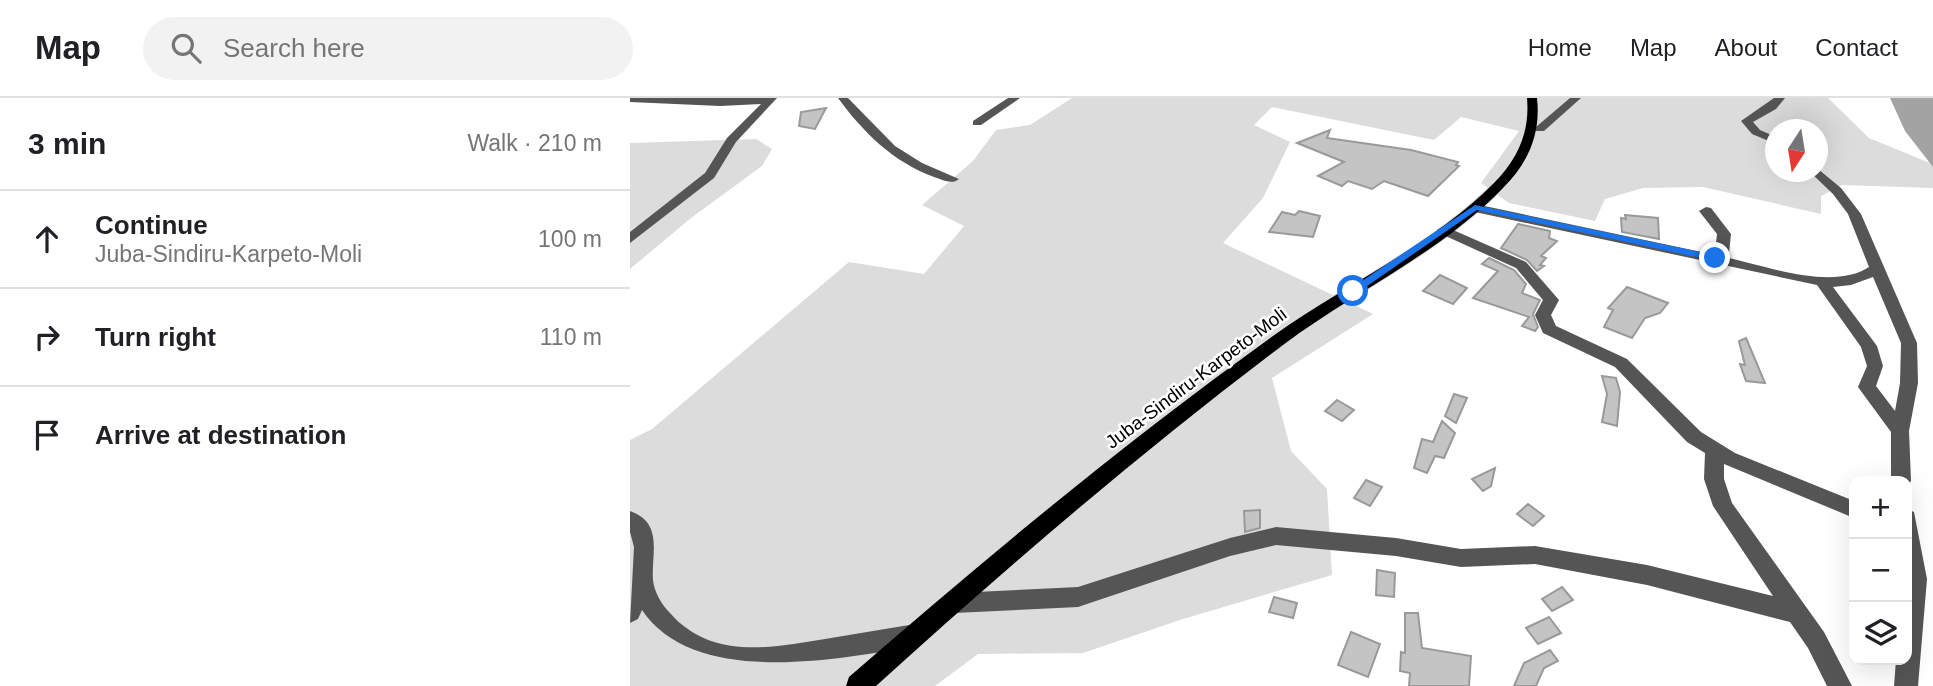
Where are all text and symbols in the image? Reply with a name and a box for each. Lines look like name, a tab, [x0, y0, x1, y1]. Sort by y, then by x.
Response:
search box	[143, 17, 633, 80]
text: Map	[35, 29, 101, 66]
icon: search	[167, 29, 205, 67]
text: Search here	[223, 33, 365, 63]
text: Home	[1528, 34, 1592, 61]
text: Map	[1630, 34, 1677, 61]
text: About	[1715, 34, 1777, 61]
text: Contact	[1815, 34, 1898, 61]
north arrow	[1765, 119, 1828, 182]
text: 3 min	[28, 127, 106, 160]
text: Walk · 210 m	[467, 130, 602, 156]
text: Continue	[95, 210, 208, 240]
icon: ahead	[28, 220, 66, 258]
text: 100 m	[538, 226, 602, 252]
text: Juba-Sindiru-Karpeto-Moli	[95, 241, 362, 267]
route end	[1699, 242, 1730, 273]
route start	[1337, 275, 1368, 306]
street label: Juba-Sindiru-Karpeto-Moli	[1102, 303, 1290, 453]
icon: right	[28, 318, 66, 356]
text: Turn right	[95, 322, 216, 352]
text: 110 m	[540, 324, 602, 350]
icon: arrive	[28, 416, 66, 454]
text: Arrive at destination	[95, 420, 346, 450]
map controls	[1849, 476, 1912, 665]
button: +	[1849, 476, 1912, 539]
button: −	[1849, 539, 1912, 602]
button: layers	[1849, 602, 1912, 665]

